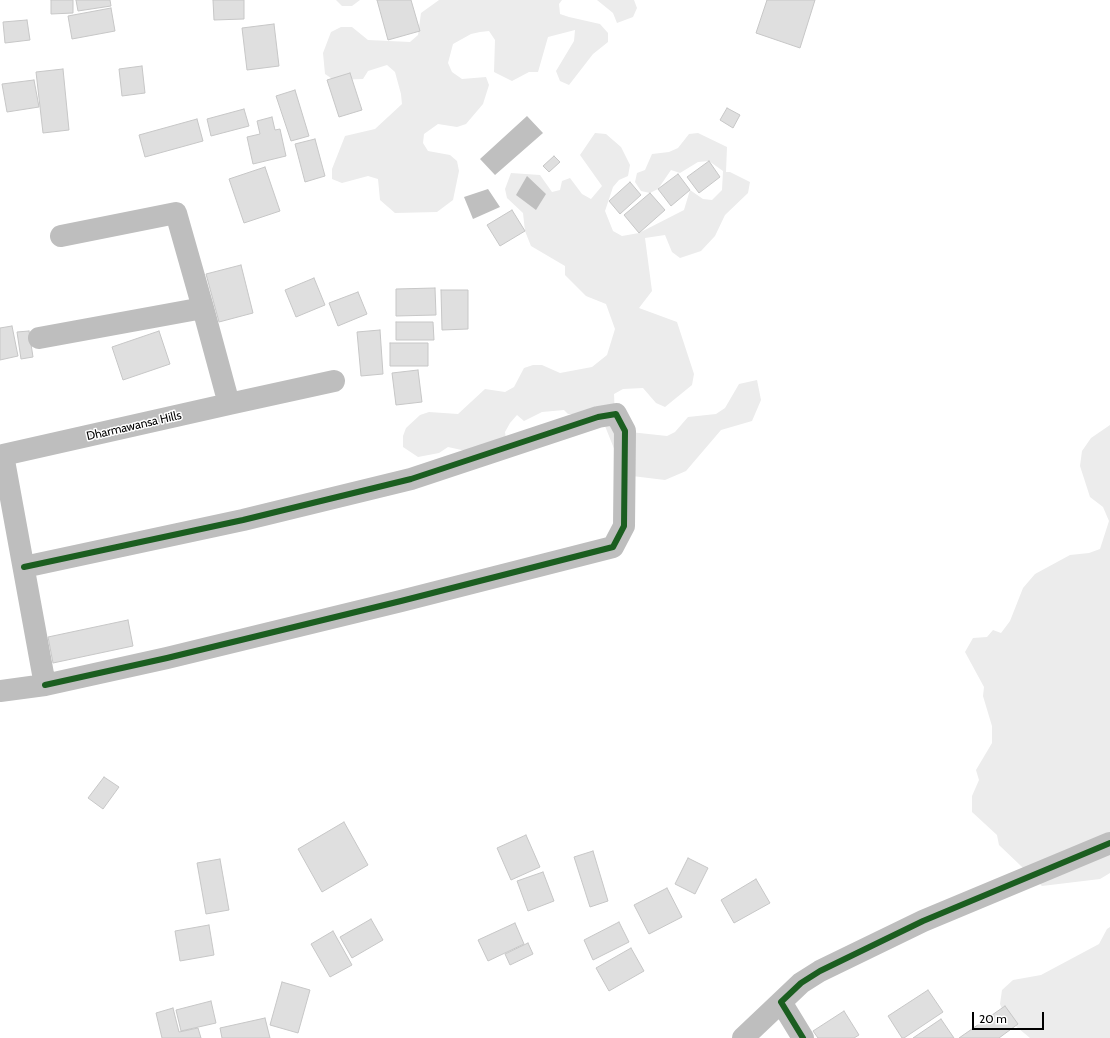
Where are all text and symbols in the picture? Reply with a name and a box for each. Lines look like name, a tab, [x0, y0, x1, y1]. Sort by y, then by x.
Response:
street label: Dharmawansa Hills	[85, 408, 183, 444]
scale bar	[974, 1004, 1046, 1030]
text: 20 m	[979, 1011, 1007, 1026]

